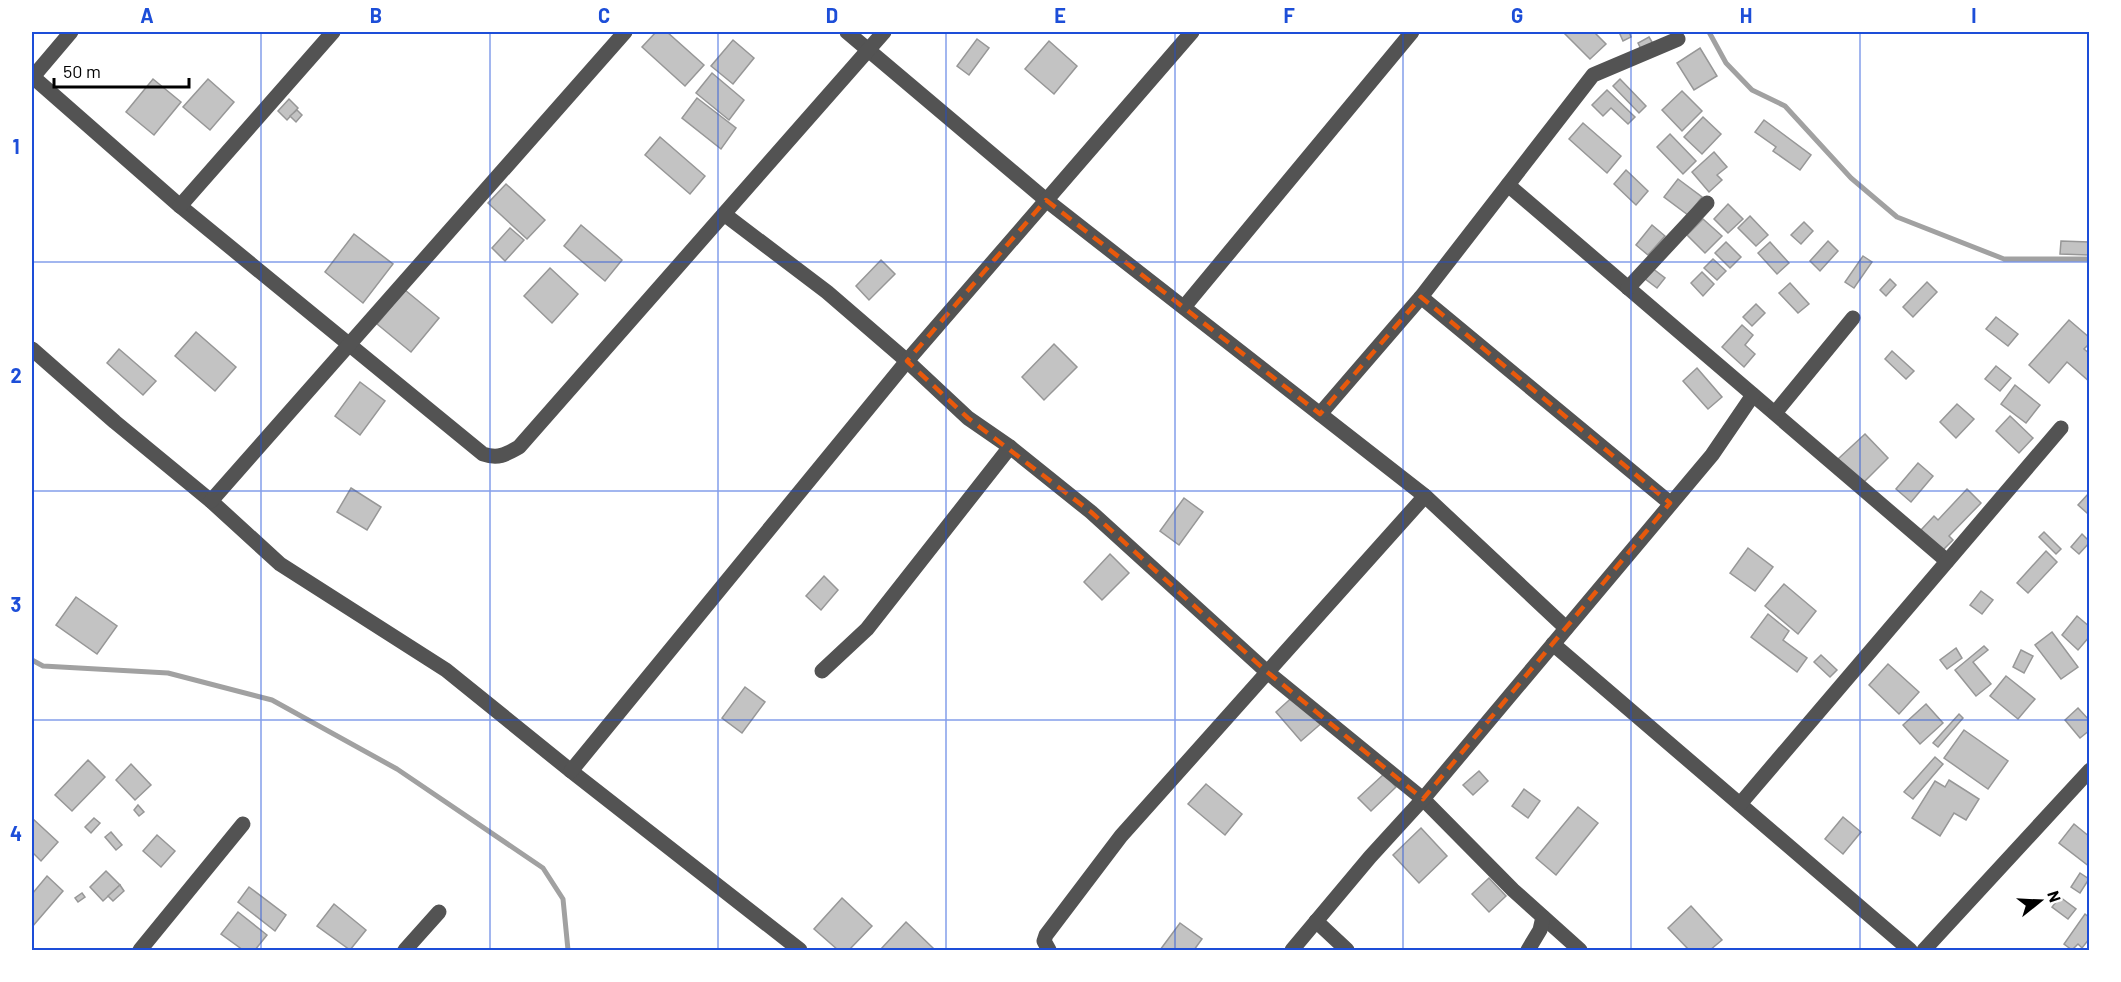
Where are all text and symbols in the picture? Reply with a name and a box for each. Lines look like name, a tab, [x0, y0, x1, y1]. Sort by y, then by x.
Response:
text: A	[140, 3, 154, 27]
text: B	[370, 3, 382, 27]
text: C	[598, 3, 610, 27]
text: D	[826, 3, 838, 27]
text: E	[1054, 3, 1066, 27]
text: F	[1283, 3, 1295, 27]
text: G	[1511, 3, 1523, 27]
text: H	[1740, 3, 1752, 27]
text: I	[1971, 3, 1977, 27]
scale bar	[54, 51, 189, 89]
text: 50 m	[63, 60, 101, 82]
text: 1	[12, 134, 20, 158]
text: 2	[10, 363, 22, 387]
text: 3	[11, 592, 21, 616]
text: 4	[10, 821, 22, 845]
north arrow	[2010, 871, 2070, 931]
text: N	[2044, 888, 2065, 904]

